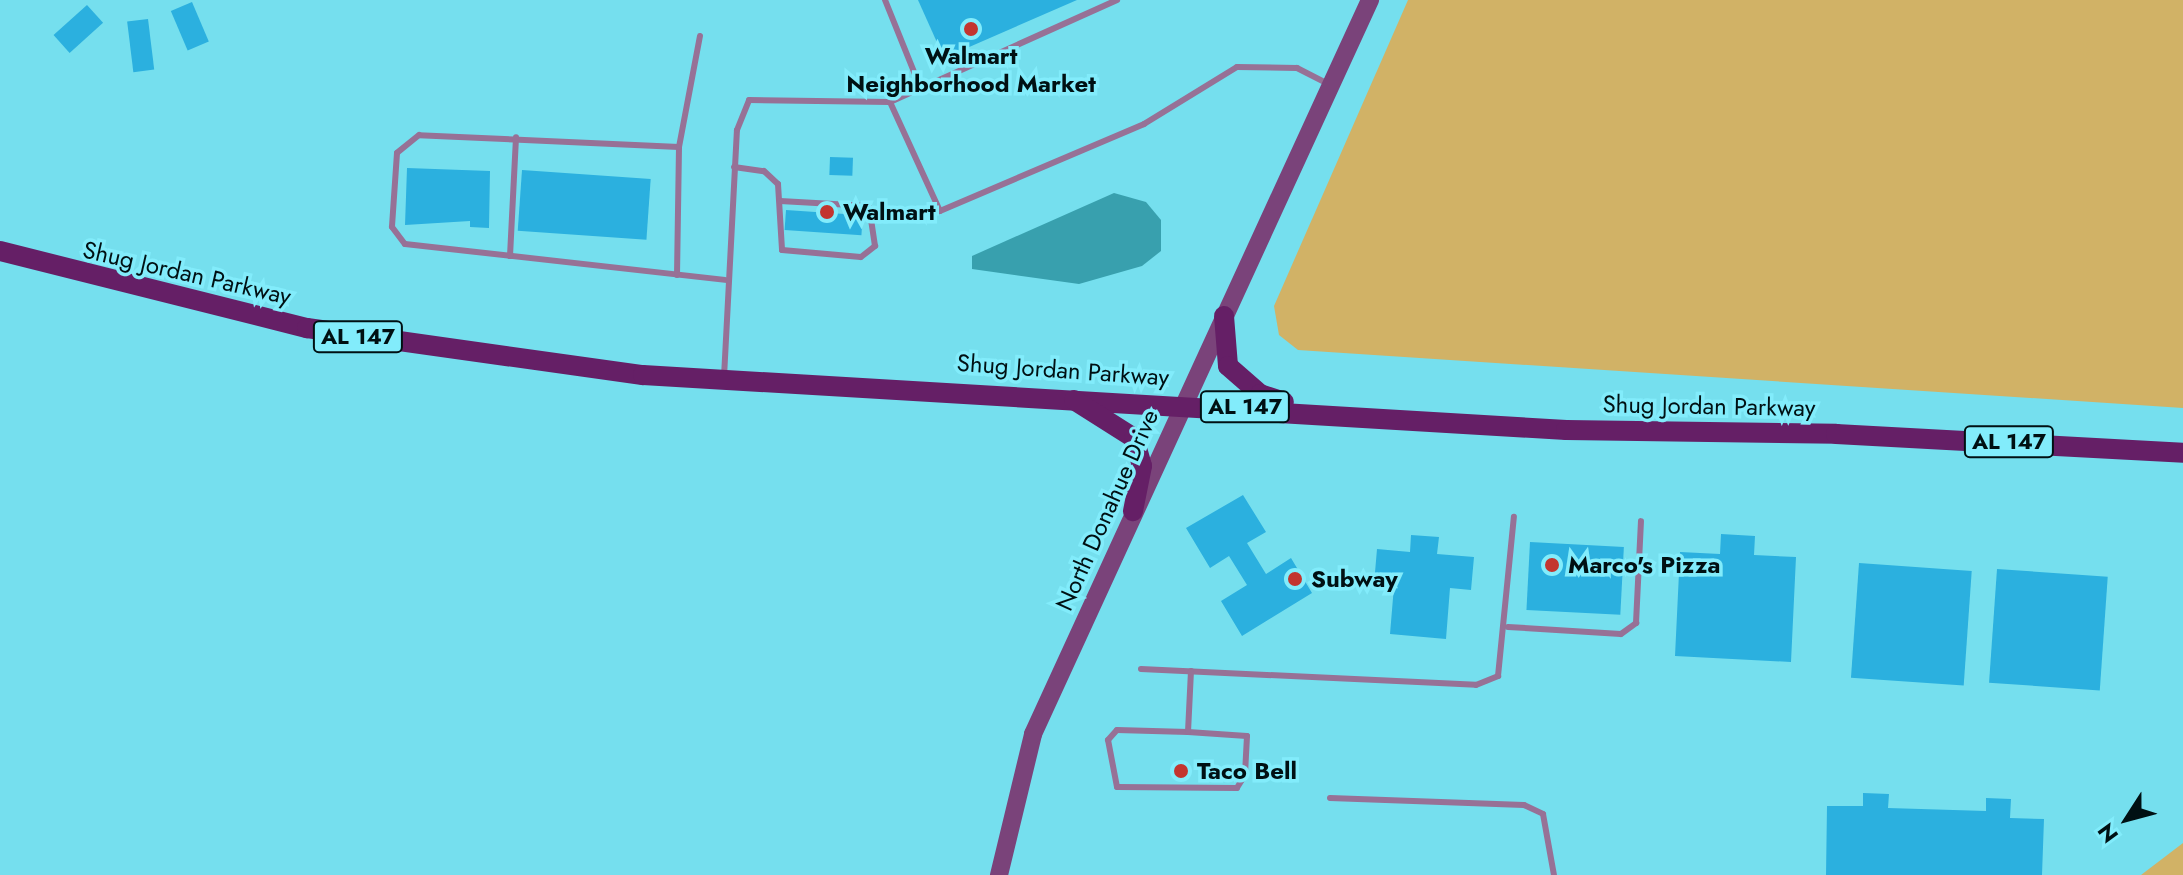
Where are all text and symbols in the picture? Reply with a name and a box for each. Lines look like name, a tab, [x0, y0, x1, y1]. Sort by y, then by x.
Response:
marker: Walmart Neighborhood Market	[962, 20, 980, 38]
place label: Walmart Neighborhood Market	[846, 42, 1096, 98]
place label: Walmart	[843, 198, 936, 226]
marker: Walmart	[818, 203, 836, 221]
street label: Shug Jordan Parkway	[80, 235, 294, 311]
road number: AL 147	[312, 319, 404, 355]
street label: Shug Jordan Parkway	[956, 348, 1170, 392]
road number: AL 147	[1199, 389, 1291, 425]
street label: Shug Jordan Parkway	[1602, 390, 1816, 422]
street label: North Donahue Drive	[1050, 405, 1164, 615]
road number: AL 147	[1963, 424, 2055, 460]
place label: Marco's Pizza	[1568, 551, 1721, 579]
marker: Marco's Pizza	[1543, 556, 1561, 574]
place label: Subway	[1311, 565, 1398, 593]
marker: Subway	[1286, 570, 1304, 588]
place label: Taco Bell	[1197, 757, 1297, 785]
marker: Taco Bell	[1172, 762, 1190, 780]
north arrow	[2087, 779, 2167, 859]
text: N	[2090, 817, 2126, 850]

